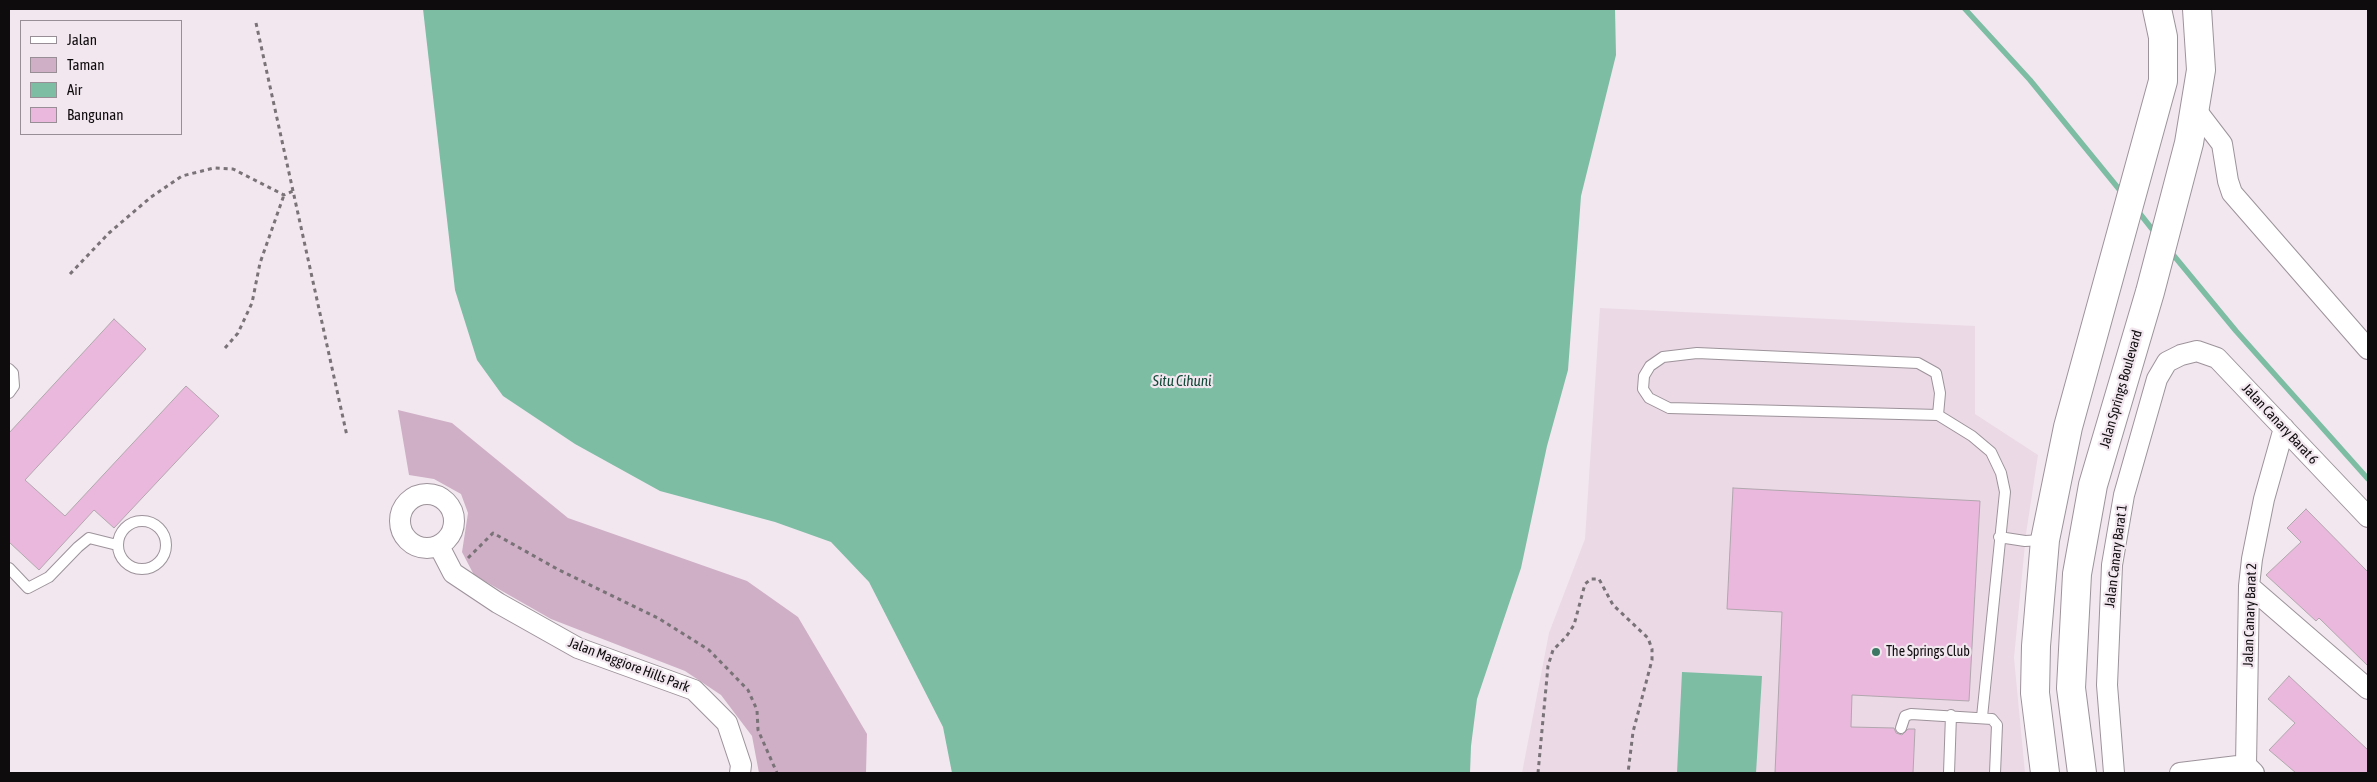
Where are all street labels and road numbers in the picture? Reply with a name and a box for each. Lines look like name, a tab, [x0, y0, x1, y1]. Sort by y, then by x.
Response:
street label: Jalan Springs Boulevard	[2096, 328, 2146, 450]
street label: Jalan Canary Barat 6	[2238, 380, 2322, 468]
street label: Jalan Canary Barat 1	[2101, 503, 2131, 609]
street label: Jalan Canary Barat 2	[2240, 563, 2260, 667]
street label: Jalan Maggiore Hills Park	[566, 634, 692, 696]

